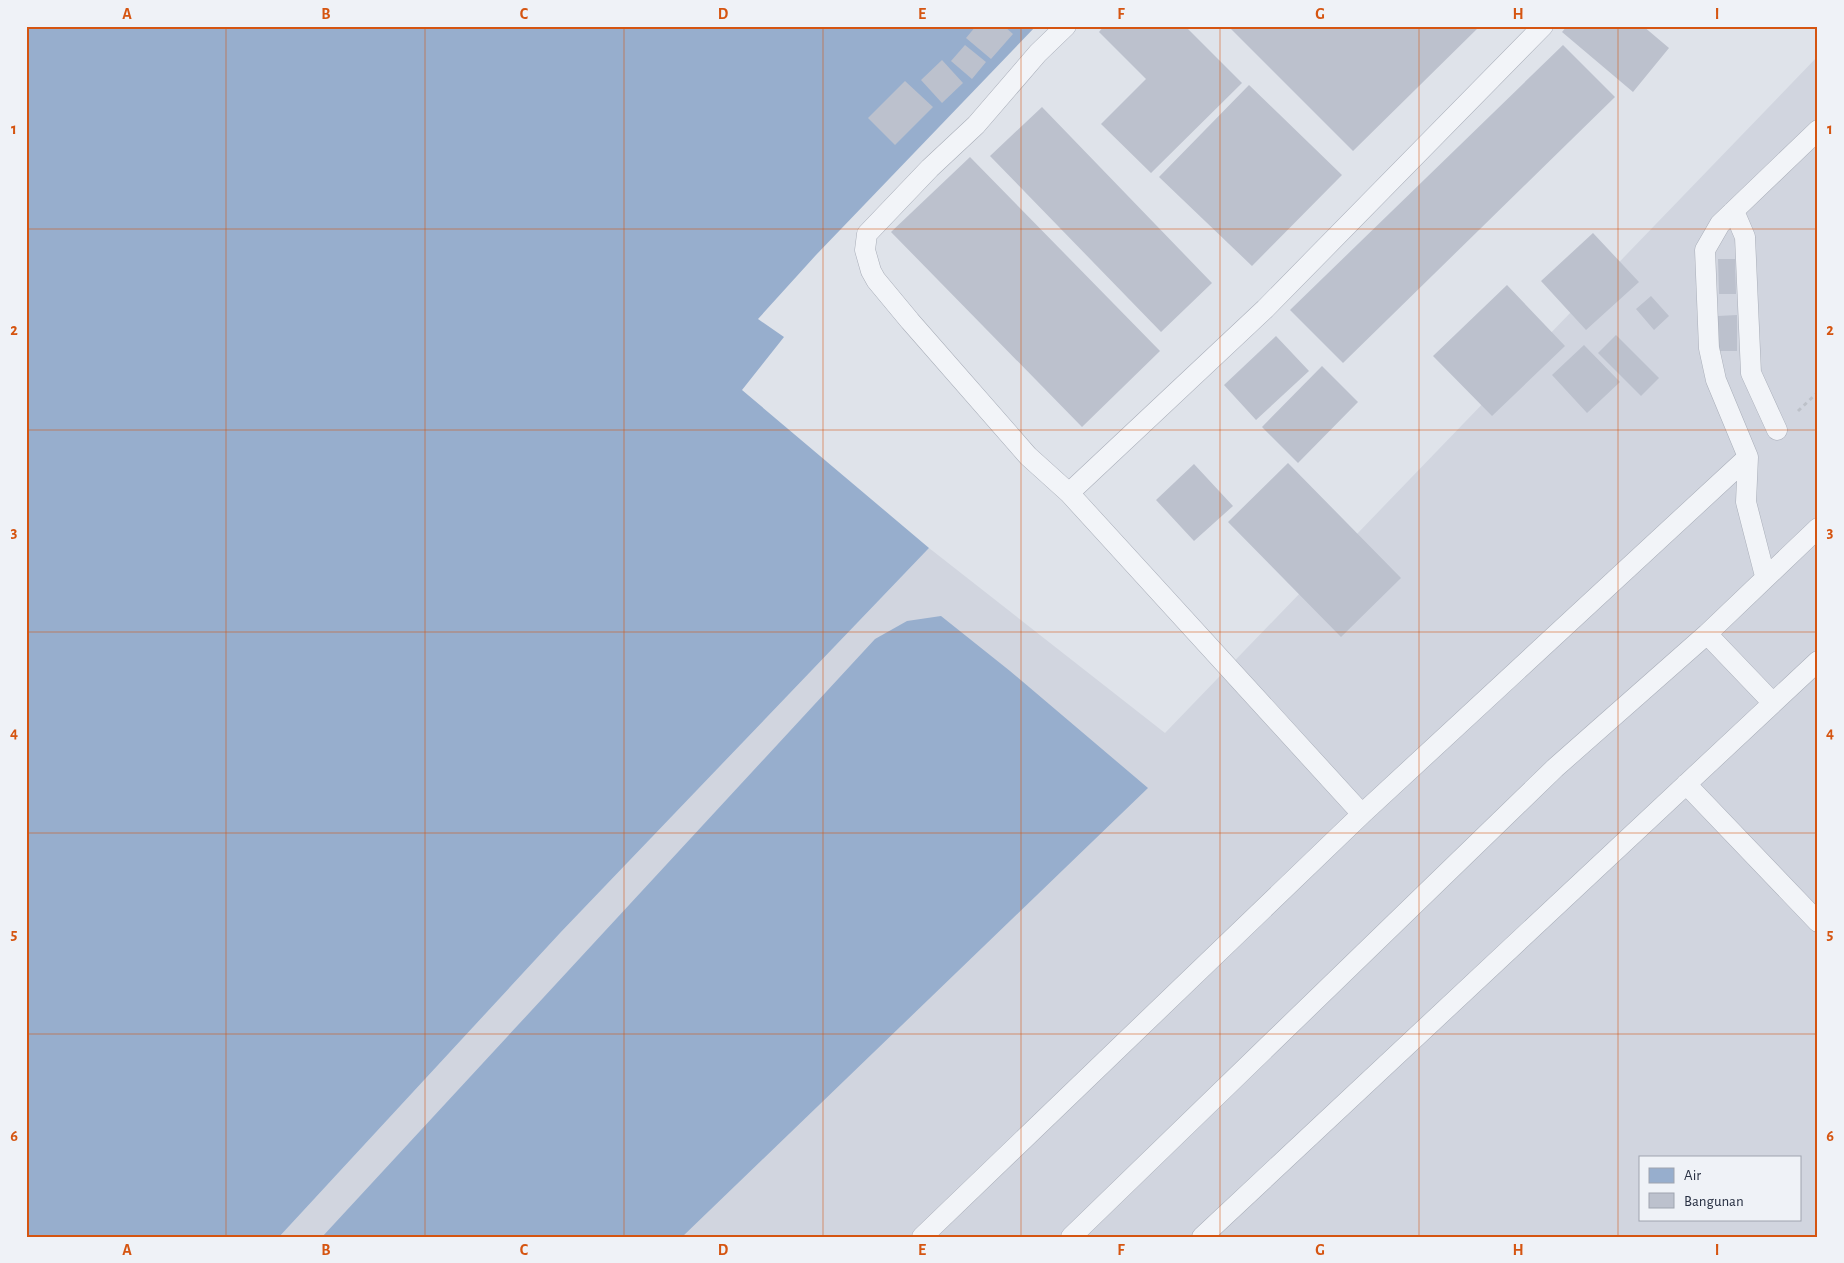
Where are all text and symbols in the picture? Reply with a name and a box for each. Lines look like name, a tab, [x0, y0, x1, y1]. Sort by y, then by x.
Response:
text: A	[122, 6, 132, 22]
text: B	[321, 6, 331, 22]
text: C	[520, 6, 529, 22]
text: D	[718, 6, 729, 22]
text: E	[918, 6, 926, 22]
text: F	[1117, 6, 1125, 22]
text: G	[1315, 6, 1325, 22]
text: H	[1512, 6, 1524, 22]
text: I	[1715, 6, 1719, 22]
text: 1	[11, 121, 17, 137]
text: 1	[1827, 121, 1833, 137]
text: 2	[10, 322, 18, 338]
text: 2	[1826, 322, 1834, 338]
text: 3	[11, 524, 18, 540]
text: 3	[1827, 524, 1834, 540]
text: 4	[10, 725, 18, 741]
text: 4	[1826, 725, 1834, 741]
text: 5	[11, 926, 18, 942]
text: 5	[1827, 926, 1834, 942]
text: 6	[10, 1128, 18, 1144]
text: 6	[1826, 1128, 1834, 1144]
legend	[1639, 1156, 1802, 1220]
text: Air	[1684, 1168, 1701, 1183]
text: Bangunan	[1684, 1194, 1744, 1209]
text: A	[122, 1242, 132, 1258]
text: B	[321, 1242, 331, 1258]
text: C	[520, 1242, 529, 1258]
text: D	[718, 1242, 729, 1258]
text: E	[918, 1242, 926, 1258]
text: F	[1117, 1242, 1125, 1258]
text: G	[1315, 1242, 1325, 1258]
text: H	[1512, 1242, 1524, 1258]
text: I	[1715, 1242, 1719, 1258]

